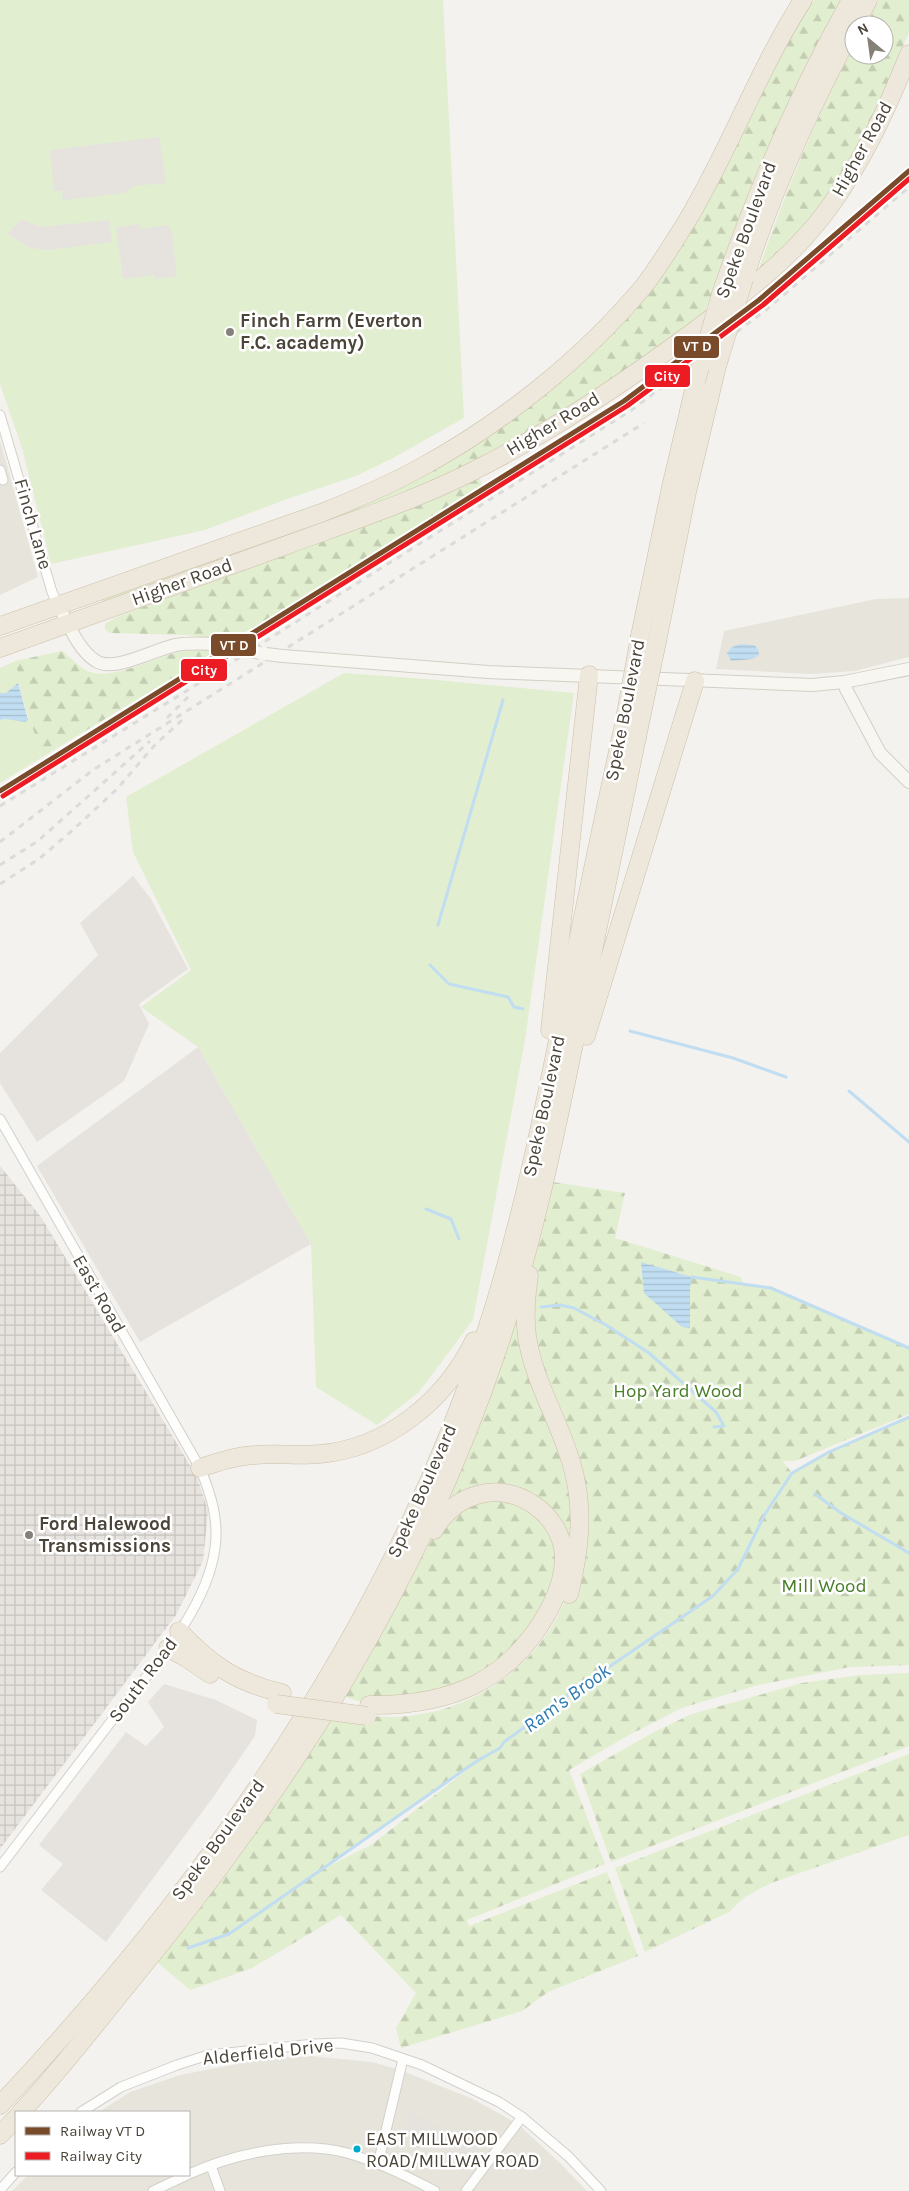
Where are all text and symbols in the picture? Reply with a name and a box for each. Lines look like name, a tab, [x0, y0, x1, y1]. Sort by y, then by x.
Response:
north arrow	[844, 15, 894, 65]
text: N	[854, 19, 871, 39]
street label: Higher Road	[827, 98, 897, 200]
street label: Speke Boulevard	[711, 158, 781, 302]
place label: Finch Farm (Everton F.C. academy)	[240, 310, 423, 354]
marker: Finch Farm (Everton F.C. academy)	[224, 326, 236, 338]
line badge: VT D	[673, 335, 720, 359]
text: VT D	[682, 338, 712, 355]
line badge: City	[644, 364, 691, 388]
text: City	[654, 368, 680, 385]
street label: Higher Road	[502, 387, 604, 461]
street label: Finch Lane	[10, 476, 56, 572]
street label: Higher Road	[129, 554, 235, 610]
line badge: VT D	[210, 633, 257, 657]
text: VT D	[219, 637, 249, 654]
street label: Speke Boulevard	[600, 637, 650, 783]
line badge: City	[180, 658, 228, 682]
text: City	[191, 662, 217, 679]
street label: Speke Boulevard	[518, 1033, 570, 1179]
street label: East Road	[68, 1251, 130, 1337]
park label: Hop Yard Wood	[613, 1380, 743, 1402]
street label: Speke Boulevard	[383, 1421, 461, 1561]
place label: Ford Halewood Transmissions	[39, 1513, 171, 1557]
marker: Ford Halewood Transmissions	[23, 1529, 35, 1541]
park label: Mill Wood	[781, 1575, 867, 1597]
street label: South Road	[104, 1633, 182, 1727]
water label: Ram's Brook	[519, 1658, 616, 1737]
street label: Speke Boulevard	[167, 1775, 269, 1905]
street label: Alderfield Drive	[201, 2034, 335, 2070]
legend	[15, 2111, 190, 2176]
text: Railway VT D	[60, 2122, 145, 2140]
place label: EAST MILLWOOD ROAD/MILLWAY ROAD	[366, 2128, 539, 2172]
marker: EAST MILLWOOD ROAD/MILLWAY ROAD	[352, 2144, 362, 2154]
text: Railway City	[60, 2147, 142, 2165]

